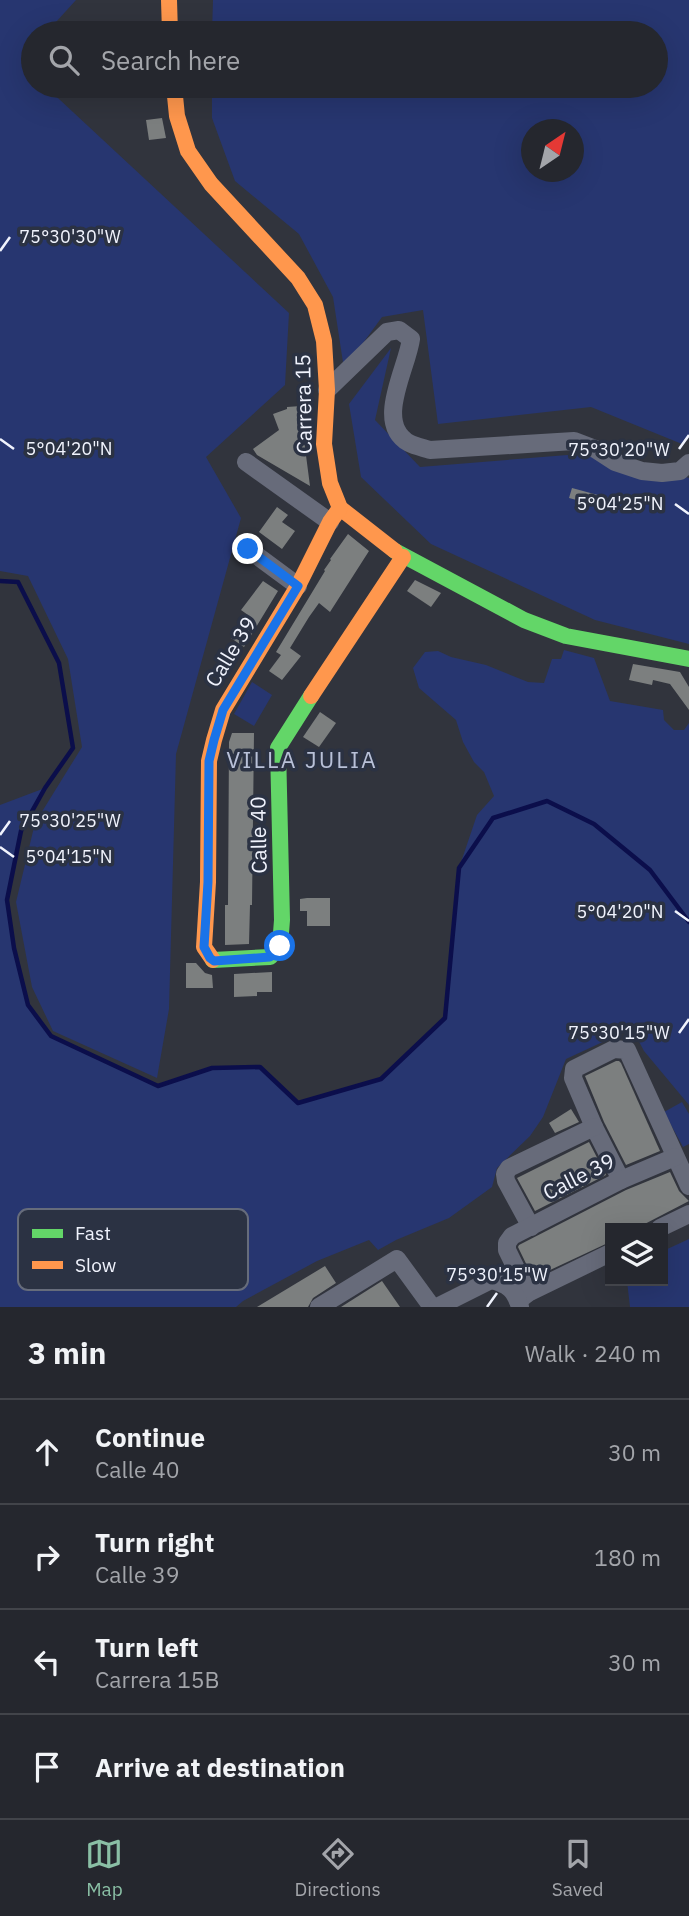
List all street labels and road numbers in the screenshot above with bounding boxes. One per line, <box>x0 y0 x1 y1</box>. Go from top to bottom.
street label: Carrera 15 <box>288 354 318 454</box>
street label: Calle 39 <box>198 611 262 692</box>
street label: Calle 40 <box>243 796 273 874</box>
street label: Calle 39 <box>538 1146 619 1206</box>

